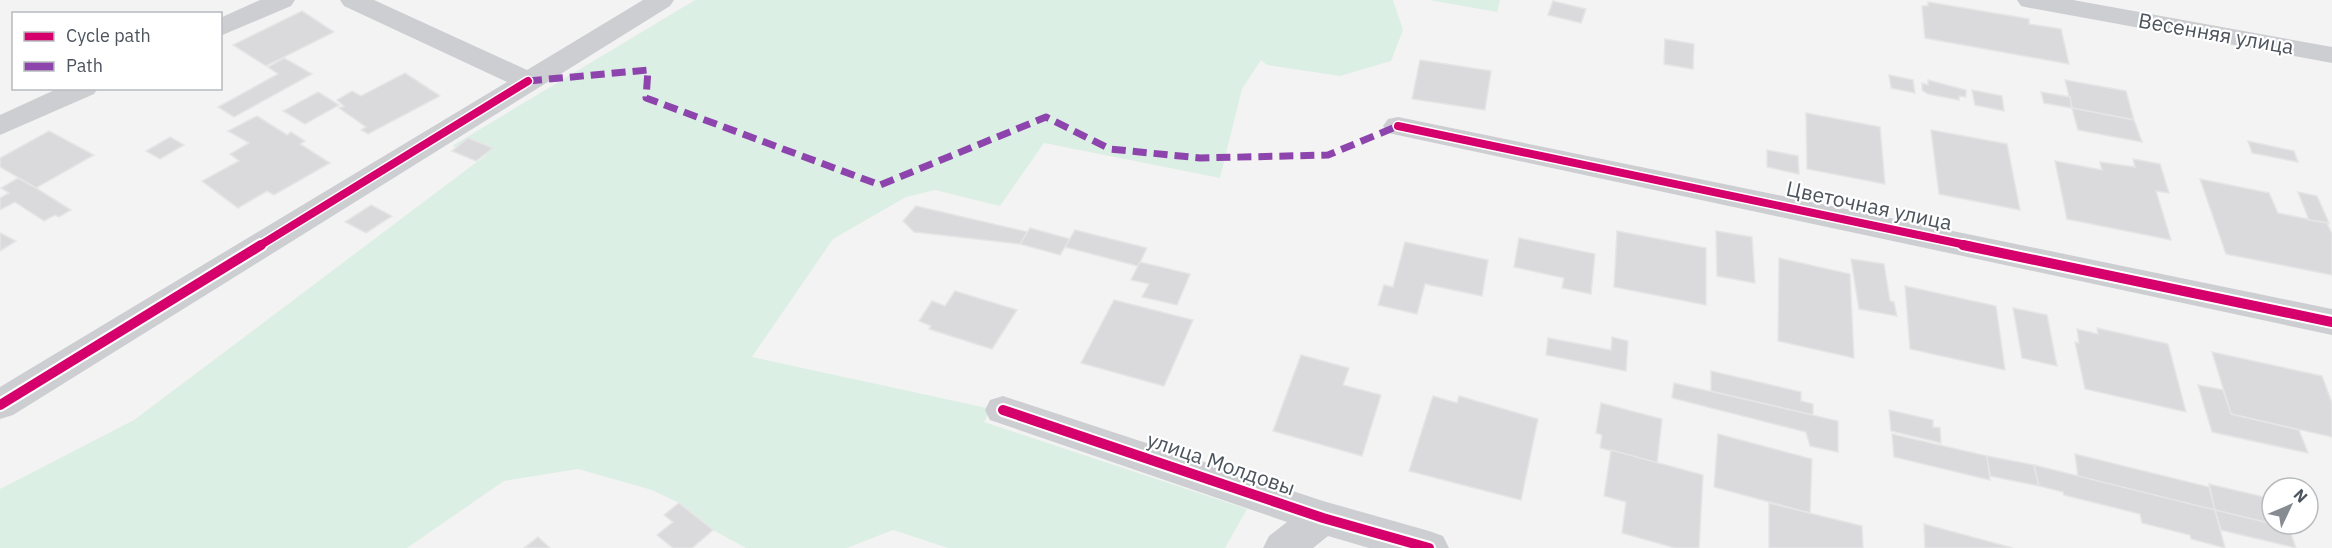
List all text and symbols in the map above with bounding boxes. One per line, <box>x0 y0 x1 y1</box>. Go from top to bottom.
street label: Весенняя улица <box>2136 6 2296 60</box>
legend <box>12 12 222 90</box>
text: Cycle path <box>66 24 151 47</box>
text: Path <box>66 54 103 77</box>
street label: Цветочная улица <box>1784 174 1955 236</box>
street label: улица Молдовы <box>1144 425 1299 502</box>
north arrow <box>2260 476 2320 536</box>
text: N <box>2290 484 2312 507</box>

